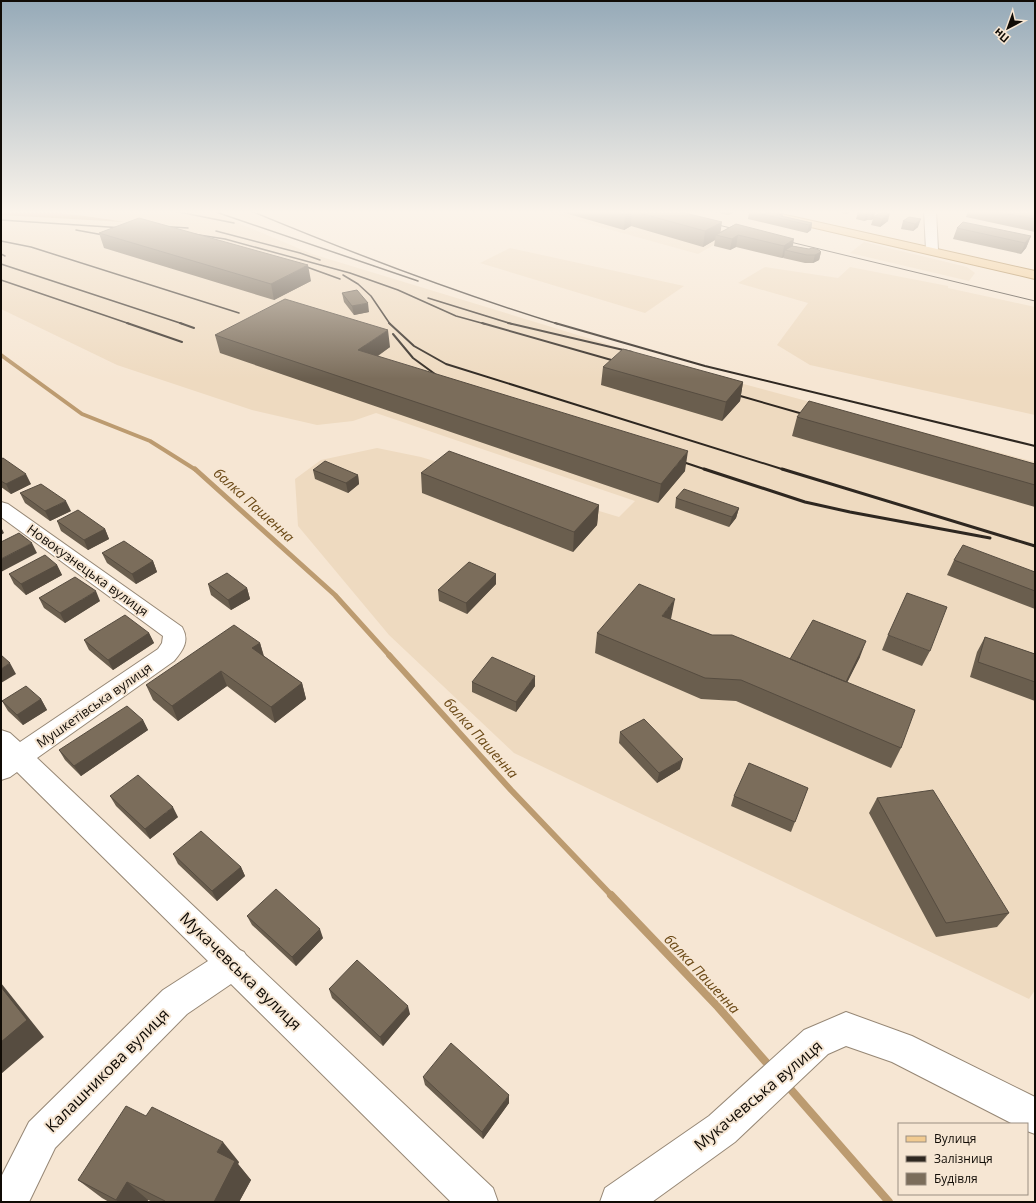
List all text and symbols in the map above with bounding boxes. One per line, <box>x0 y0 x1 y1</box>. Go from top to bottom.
north arrow <box>988 8 1028 48</box>
text: Пн <box>990 25 1012 47</box>
water label: балка Пашенна <box>210 463 299 546</box>
street label: Новокузнецька вулиця <box>24 520 152 620</box>
street label: Мушкетівська вулиця <box>33 658 155 752</box>
water label: балка Пашенна <box>440 693 523 782</box>
street label: Мукачевська вулиця <box>175 907 307 1035</box>
water label: балка Пашенна <box>660 930 744 1018</box>
street label: Калашникова вулиця <box>40 1003 174 1137</box>
street label: Мукачевська вулиця <box>689 1035 827 1155</box>
legend <box>898 1123 1028 1195</box>
text: Вулиця <box>934 1130 976 1147</box>
text: Залізниця <box>934 1150 993 1167</box>
text: Будівля <box>934 1170 978 1187</box>

